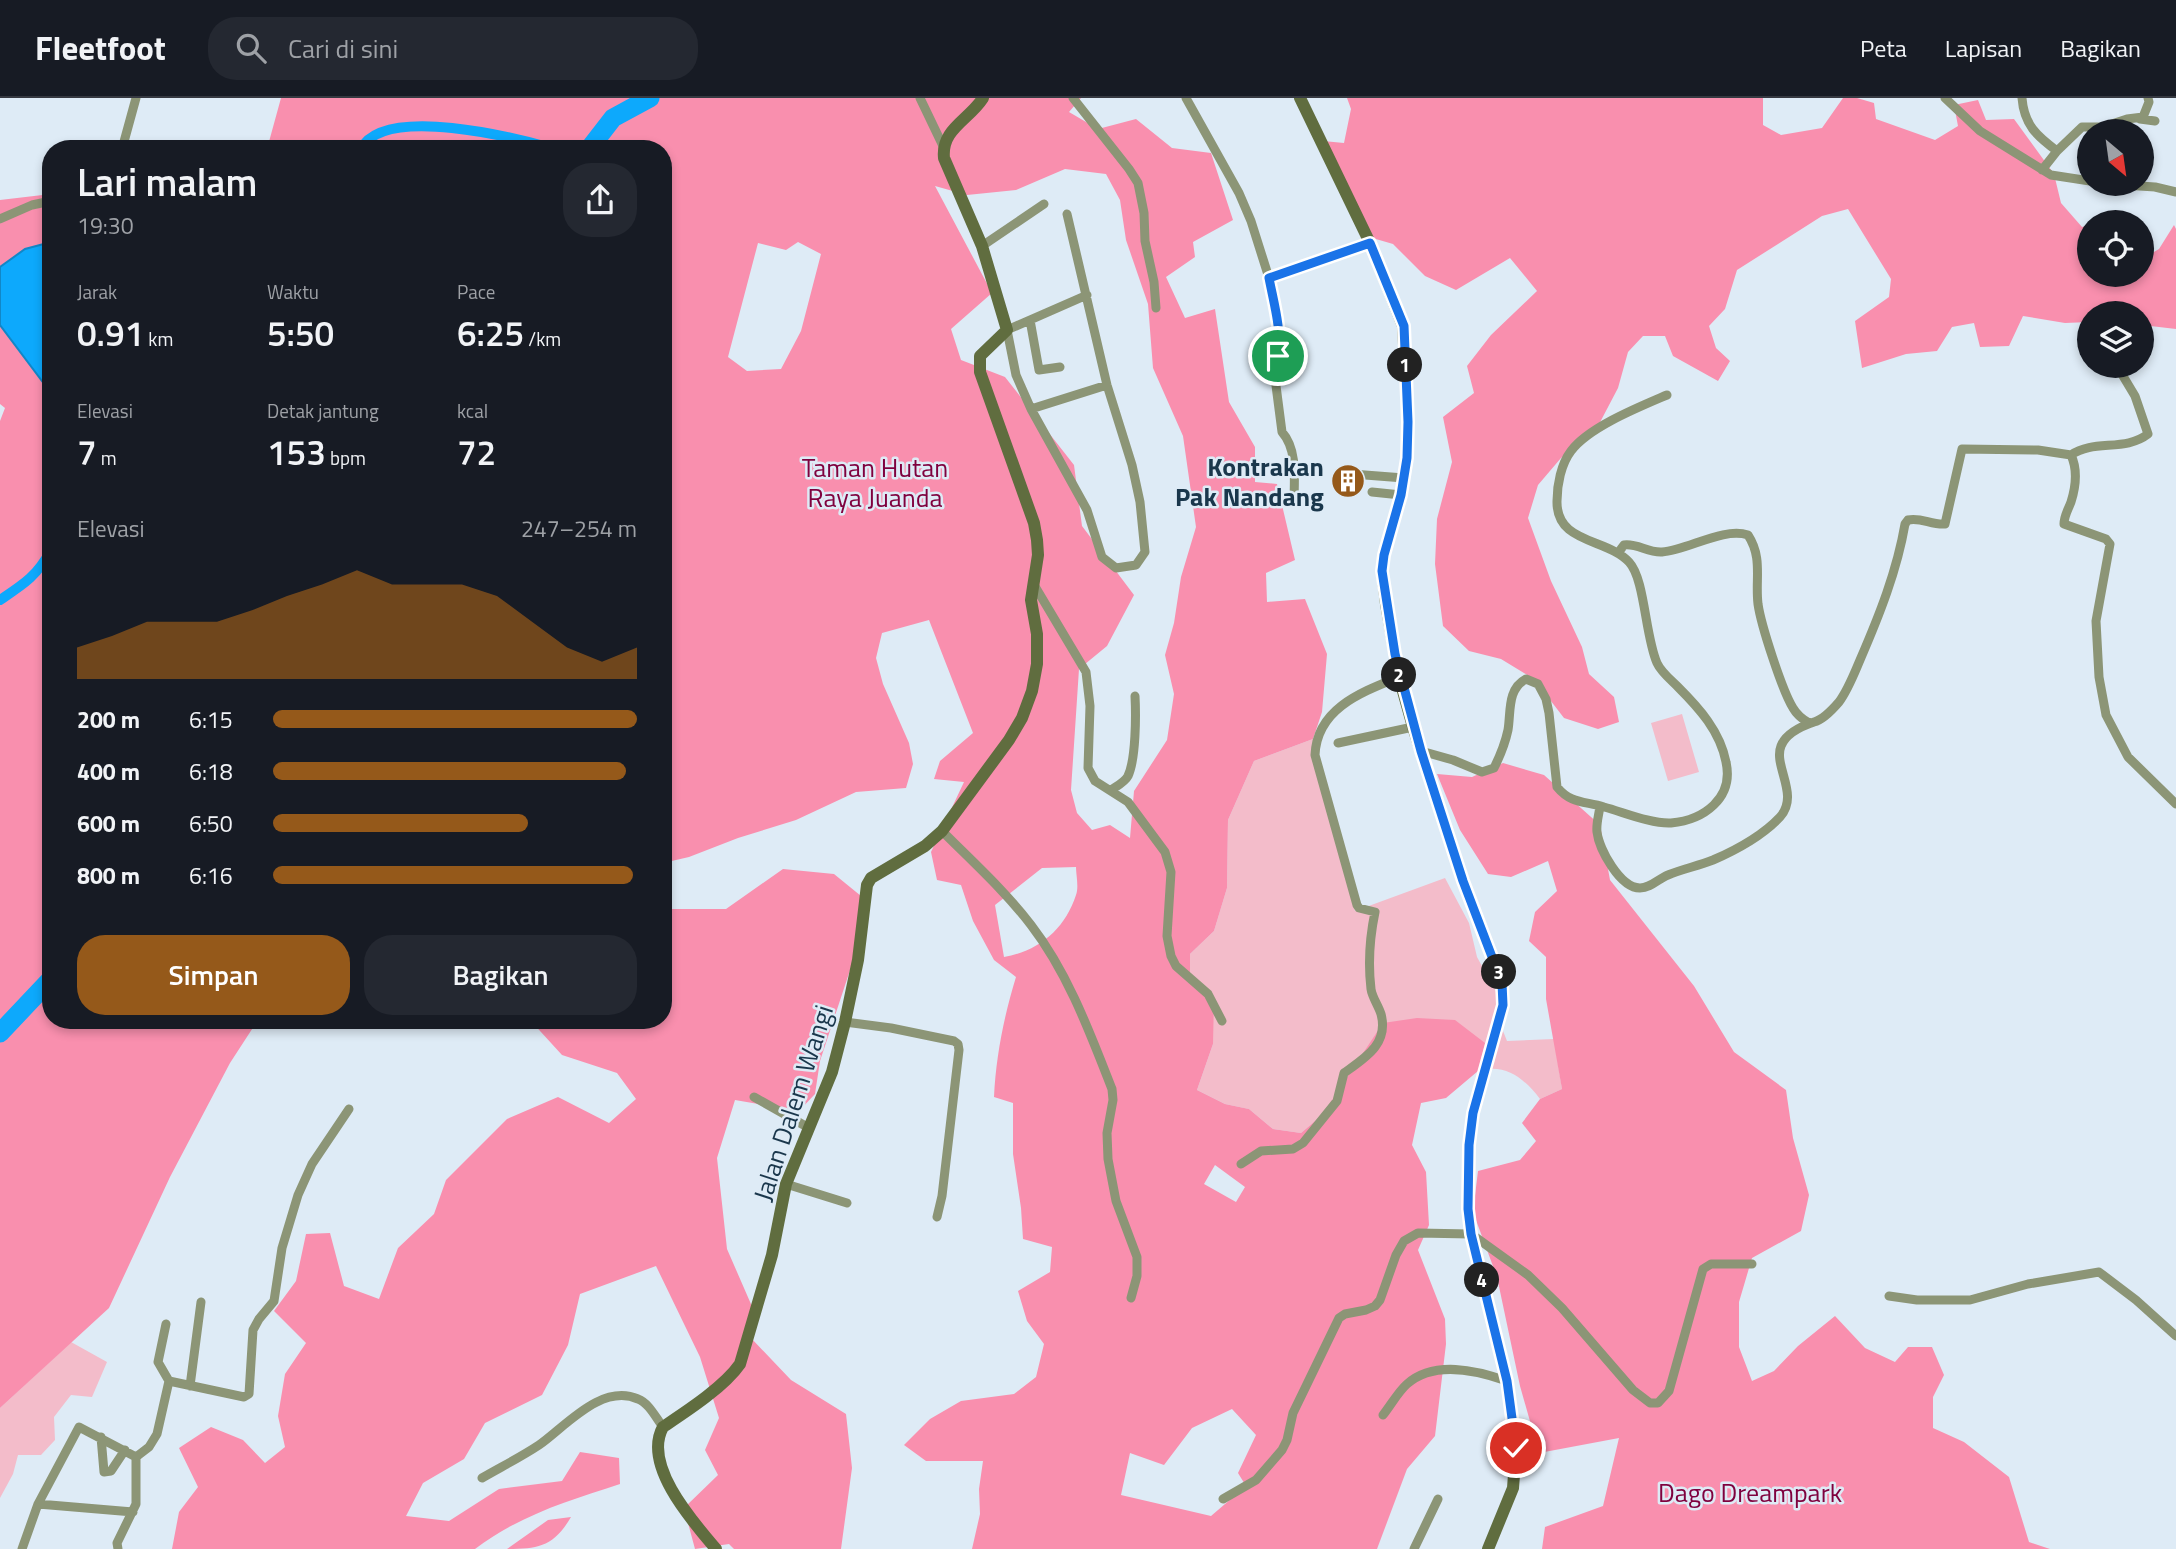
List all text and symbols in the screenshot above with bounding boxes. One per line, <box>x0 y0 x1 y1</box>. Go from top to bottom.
search box <box>208 17 698 80</box>
text: Fleetfoot <box>35 23 166 73</box>
icon: search <box>232 29 270 67</box>
text: Cari di sini <box>288 29 398 68</box>
text: Peta <box>1860 30 1907 66</box>
text: Lapisan <box>1945 30 2022 66</box>
text: Bagikan <box>2060 30 2141 66</box>
north arrow <box>2077 119 2154 196</box>
map controls <box>2077 119 2154 378</box>
text: Lari malam <box>77 153 257 211</box>
button: share <box>563 163 637 237</box>
text: 19:30 <box>77 208 134 243</box>
button: locate <box>2077 210 2154 287</box>
text: Jarak <box>77 277 117 306</box>
text: Waktu <box>267 277 319 306</box>
text: Pace <box>457 277 495 306</box>
button: layers <box>2077 301 2154 378</box>
text: 0.91 <box>77 306 144 360</box>
text: 5:50 <box>267 306 334 360</box>
text: 6:25 <box>457 306 524 360</box>
text: km <box>144 324 173 353</box>
text: /km <box>524 324 561 353</box>
pin <box>1248 326 1308 386</box>
icon: arrive <box>1259 337 1297 375</box>
pin: 1 <box>1388 348 1422 382</box>
text: 1 <box>1399 350 1410 379</box>
text: Elevasi <box>77 396 133 425</box>
text: Detak jantung <box>267 396 379 425</box>
text: kcal <box>457 396 488 425</box>
text: 7 <box>77 425 97 479</box>
text: 153 <box>267 425 326 479</box>
text: 72 <box>457 425 496 479</box>
text: m <box>97 443 117 472</box>
text: bpm <box>326 443 366 472</box>
place label: Kontrakan Pak Nandang <box>1175 447 1324 516</box>
park label: Taman Hutan Raya Juanda <box>802 448 948 517</box>
building icon: Kontrakan Pak Nandang <box>1329 462 1367 500</box>
text: Elevasi <box>77 511 145 546</box>
text: 247–254 m <box>521 511 637 546</box>
pin: 2 <box>1382 658 1416 692</box>
text: 2 <box>1393 660 1404 689</box>
text: 200 m <box>77 702 140 737</box>
text: 6:15 <box>189 702 233 737</box>
text: 400 m <box>77 754 140 789</box>
text: 6:18 <box>189 754 233 789</box>
text: 600 m <box>77 806 140 841</box>
text: 6:50 <box>189 806 233 841</box>
text: 800 m <box>77 858 140 893</box>
text: 6:16 <box>189 858 233 893</box>
button: Simpan <box>77 935 350 1015</box>
button: Bagikan <box>364 935 637 1015</box>
pin: 3 <box>1482 954 1516 990</box>
text: 3 <box>1493 957 1504 986</box>
street label: Jalan Dalem Wangi <box>743 1000 843 1206</box>
pin: 4 <box>1464 1262 1500 1298</box>
text: 4 <box>1476 1265 1487 1294</box>
pin <box>1486 1418 1546 1478</box>
icon: check <box>1497 1429 1535 1467</box>
park label: Dago Dreampark <box>1658 1473 1842 1512</box>

